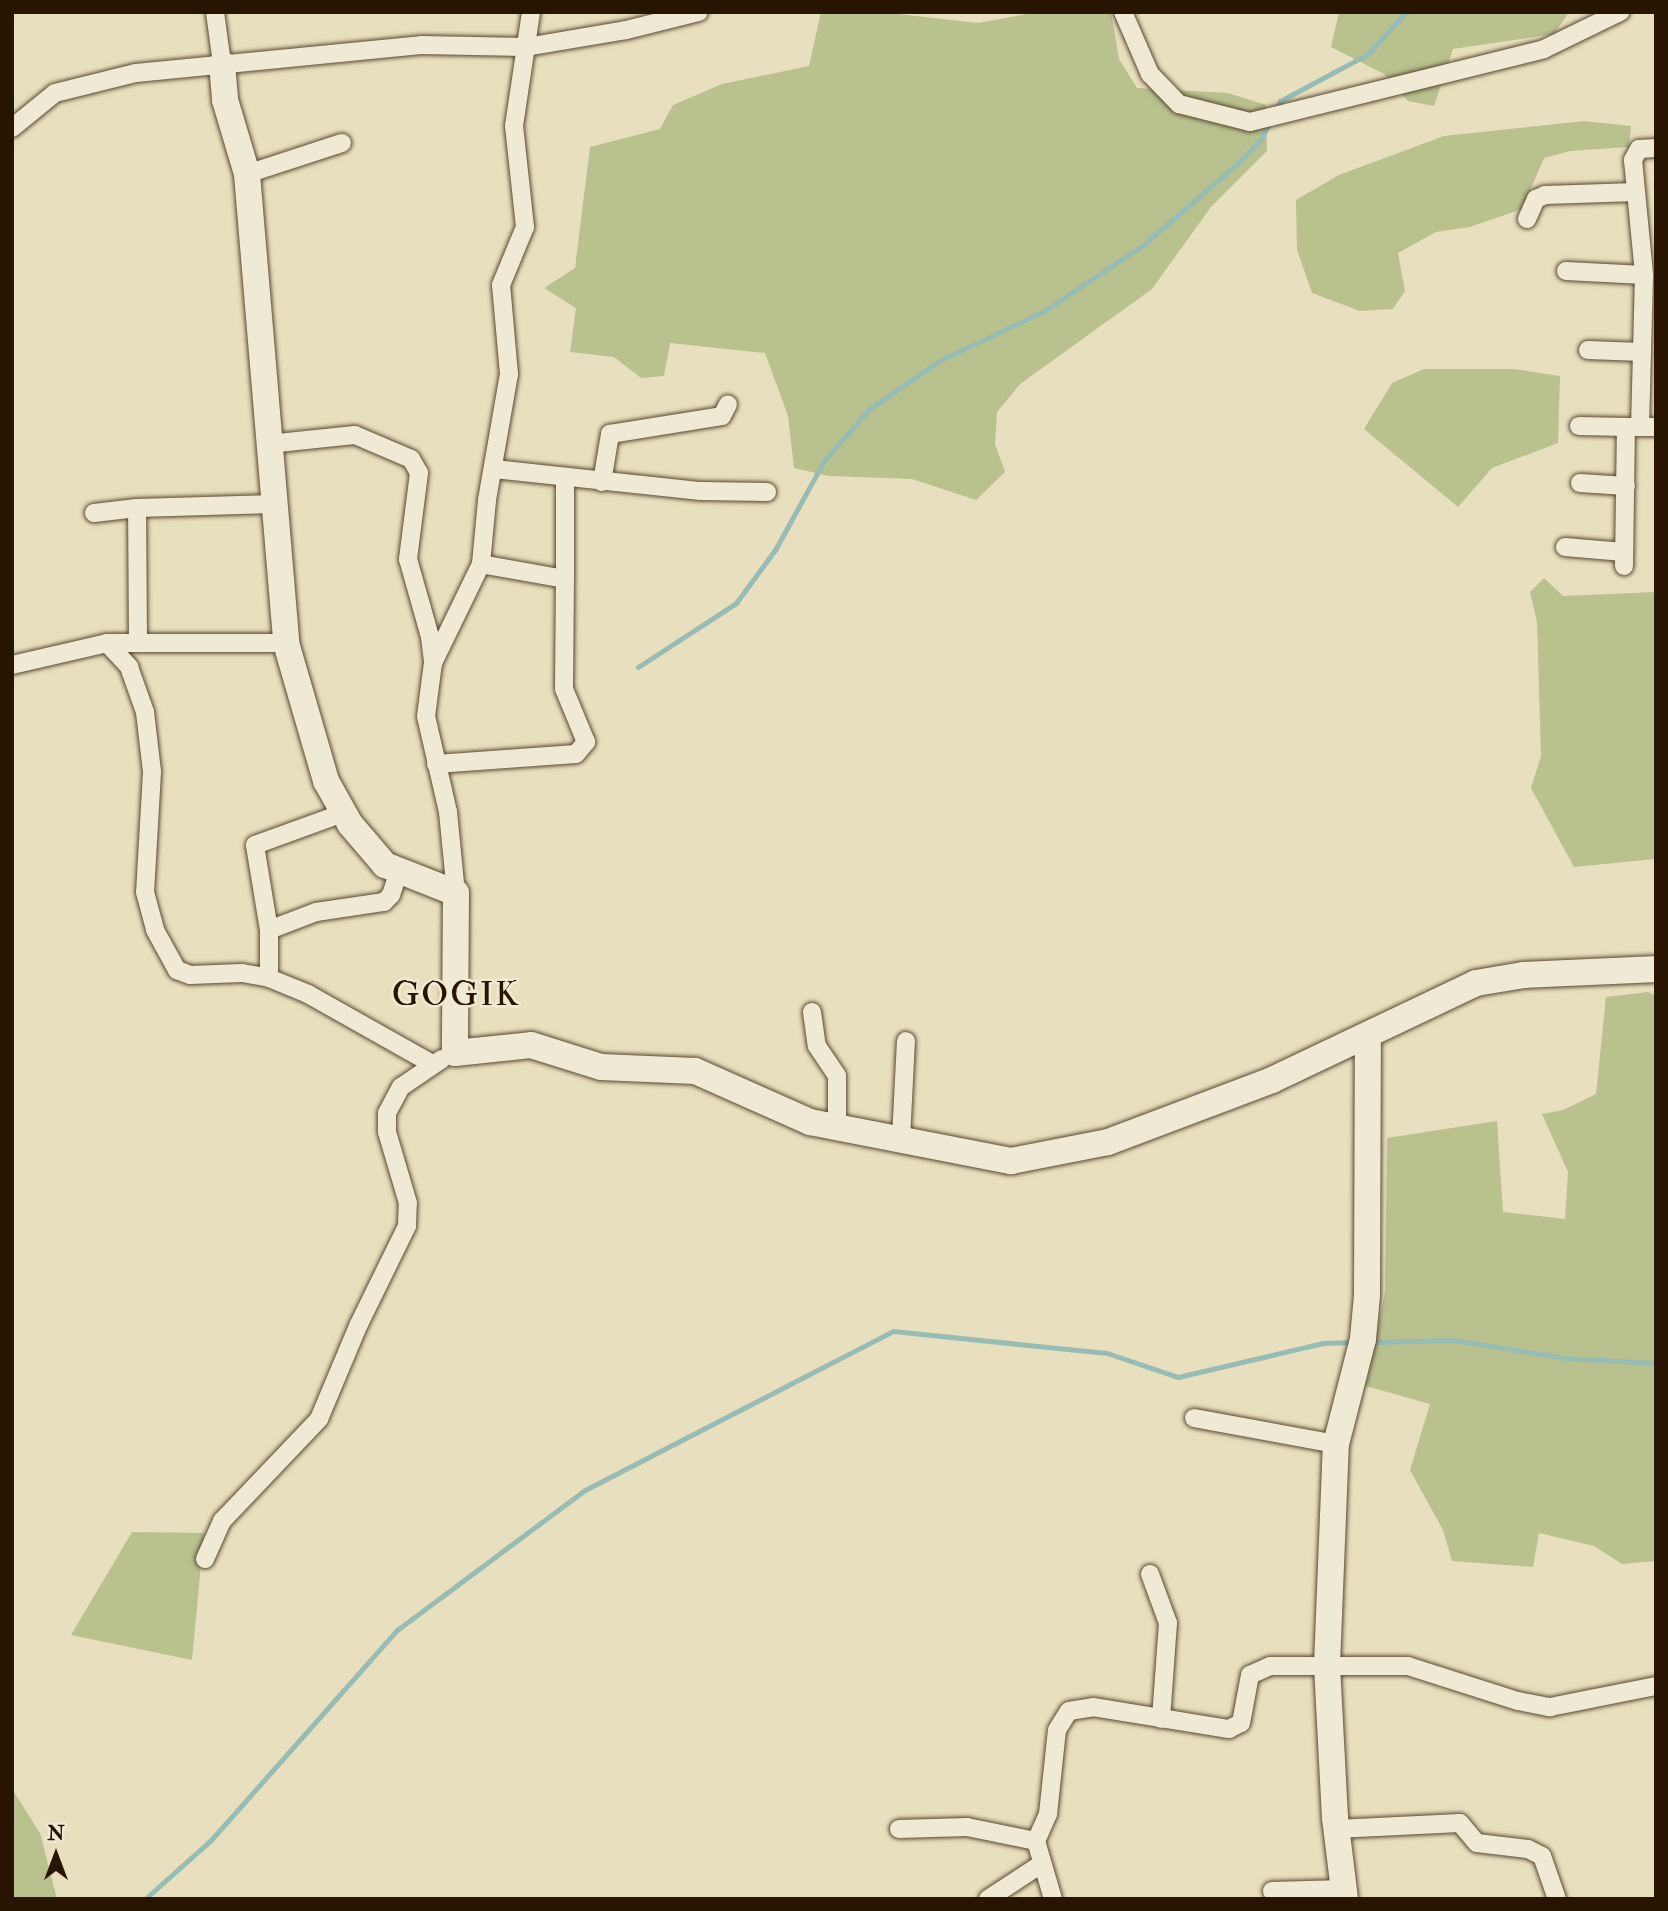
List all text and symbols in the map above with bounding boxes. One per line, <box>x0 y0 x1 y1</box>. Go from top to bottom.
district label: GOGIK <box>392 975 520 1015</box>
north arrow <box>21 1820 91 1890</box>
text: N <box>47 1822 65 1846</box>

